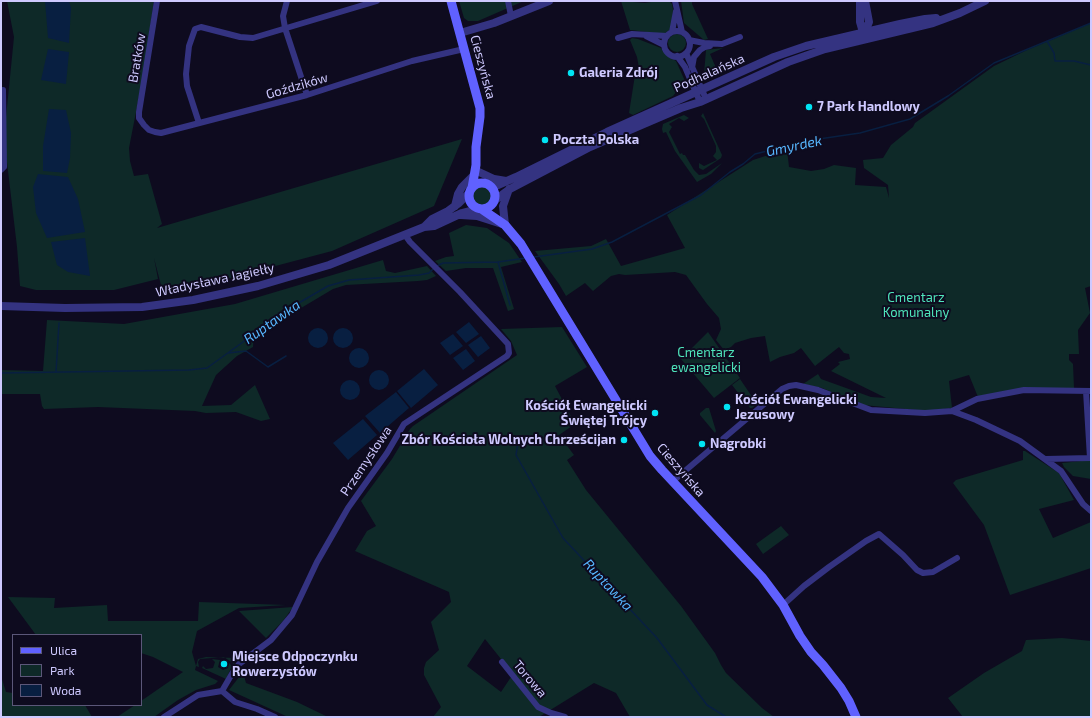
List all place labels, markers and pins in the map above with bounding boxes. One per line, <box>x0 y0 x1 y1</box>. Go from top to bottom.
place label: Galeria Zdrój <box>579 65 658 81</box>
marker: Galeria Zdrój <box>566 68 576 78</box>
place label: 7 Park Handlowy <box>817 99 920 115</box>
marker: 7 Park Handlowy <box>804 102 814 112</box>
place label: Poczta Polska <box>553 132 639 148</box>
marker: Poczta Polska <box>540 135 550 145</box>
place label: Kościół Ewangelicki Jezusowy <box>735 392 857 423</box>
place label: Kościół Ewangelicki Świętej Trójcy <box>525 398 647 429</box>
marker: Kościół Ewangelicki Jezusowy <box>722 402 732 412</box>
marker: Kościół Ewangelicki Świętej Trójcy <box>650 408 660 418</box>
place label: Zbór Kościoła Wolnych Chrześcijan <box>402 432 616 448</box>
marker: Zbór Kościoła Wolnych Chrześcijan <box>619 435 629 445</box>
place label: Nagrobki <box>710 436 766 452</box>
marker: Nagrobki <box>697 439 707 449</box>
place label: Miejsce Odpoczynku Rowerzystów <box>232 649 358 680</box>
marker: Miejsce Odpoczynku Rowerzystów <box>219 659 229 669</box>

